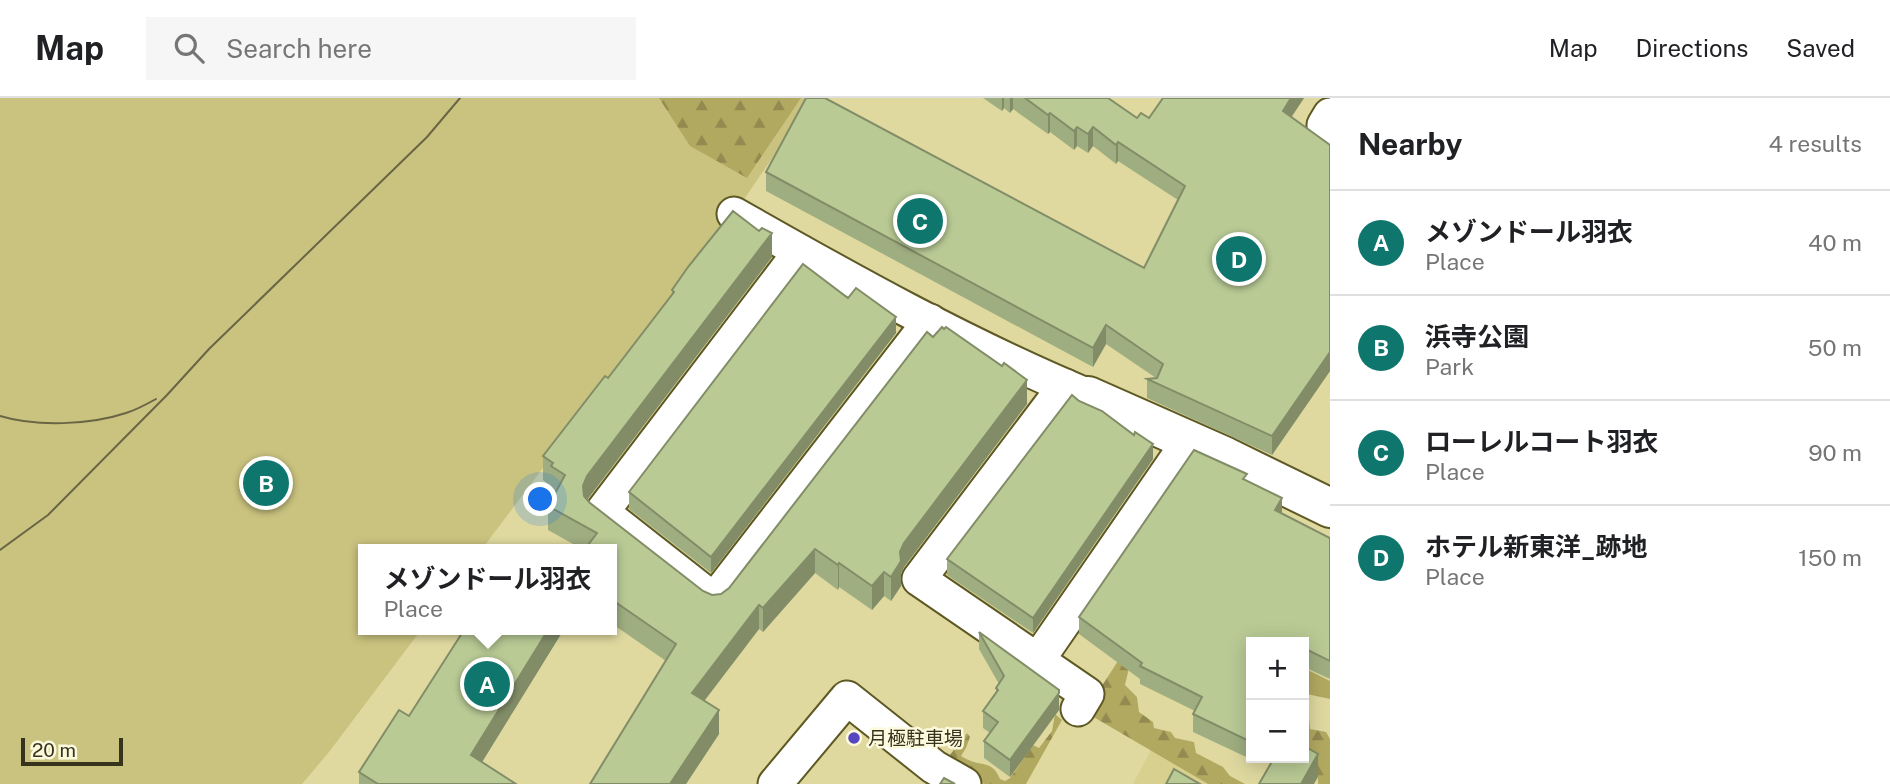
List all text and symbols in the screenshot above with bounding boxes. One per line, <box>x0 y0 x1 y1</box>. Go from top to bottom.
search box <box>146 17 636 80</box>
text: Map <box>35 29 104 67</box>
icon: search <box>170 29 208 67</box>
text: Search here <box>226 33 372 64</box>
text: Map <box>1549 34 1598 62</box>
text: Directions <box>1636 34 1748 62</box>
text: Saved <box>1786 34 1855 62</box>
text: Nearby <box>1358 126 1462 162</box>
text: 4 results <box>1768 130 1862 157</box>
pin: C <box>897 195 943 247</box>
text: メゾンドール羽衣 <box>1425 216 1633 247</box>
text: A <box>1373 229 1389 256</box>
text: 40 m <box>1808 229 1862 256</box>
pin: D <box>1216 233 1262 285</box>
text: Place <box>1425 248 1485 275</box>
text: 浜寺公園 <box>1425 321 1529 352</box>
text: B <box>1373 334 1389 361</box>
text: 50 m <box>1808 334 1862 361</box>
text: Park <box>1425 353 1474 380</box>
text: ローレルコート羽衣 <box>1425 426 1658 457</box>
text: C <box>1373 439 1389 466</box>
text: 90 m <box>1808 439 1862 466</box>
pin: B <box>243 457 289 509</box>
text: Place <box>1425 458 1485 485</box>
your location <box>523 482 557 516</box>
text: ホテル新東洋_跡地 <box>1425 531 1647 562</box>
popup <box>358 544 617 635</box>
text: D <box>1373 544 1389 571</box>
text: 150 m <box>1798 544 1862 571</box>
text: メゾンドール羽衣 <box>383 563 592 594</box>
text: Place <box>1425 563 1485 590</box>
text: Place <box>383 595 443 622</box>
map controls <box>1246 637 1309 763</box>
button: + <box>1246 637 1309 700</box>
pin: A <box>464 658 510 710</box>
button: − <box>1246 700 1309 763</box>
place label: 月極駐車場 <box>868 727 963 749</box>
marker: 月極駐車場 <box>846 730 862 746</box>
scale bar <box>21 735 122 767</box>
text: 20 m <box>32 739 76 761</box>

